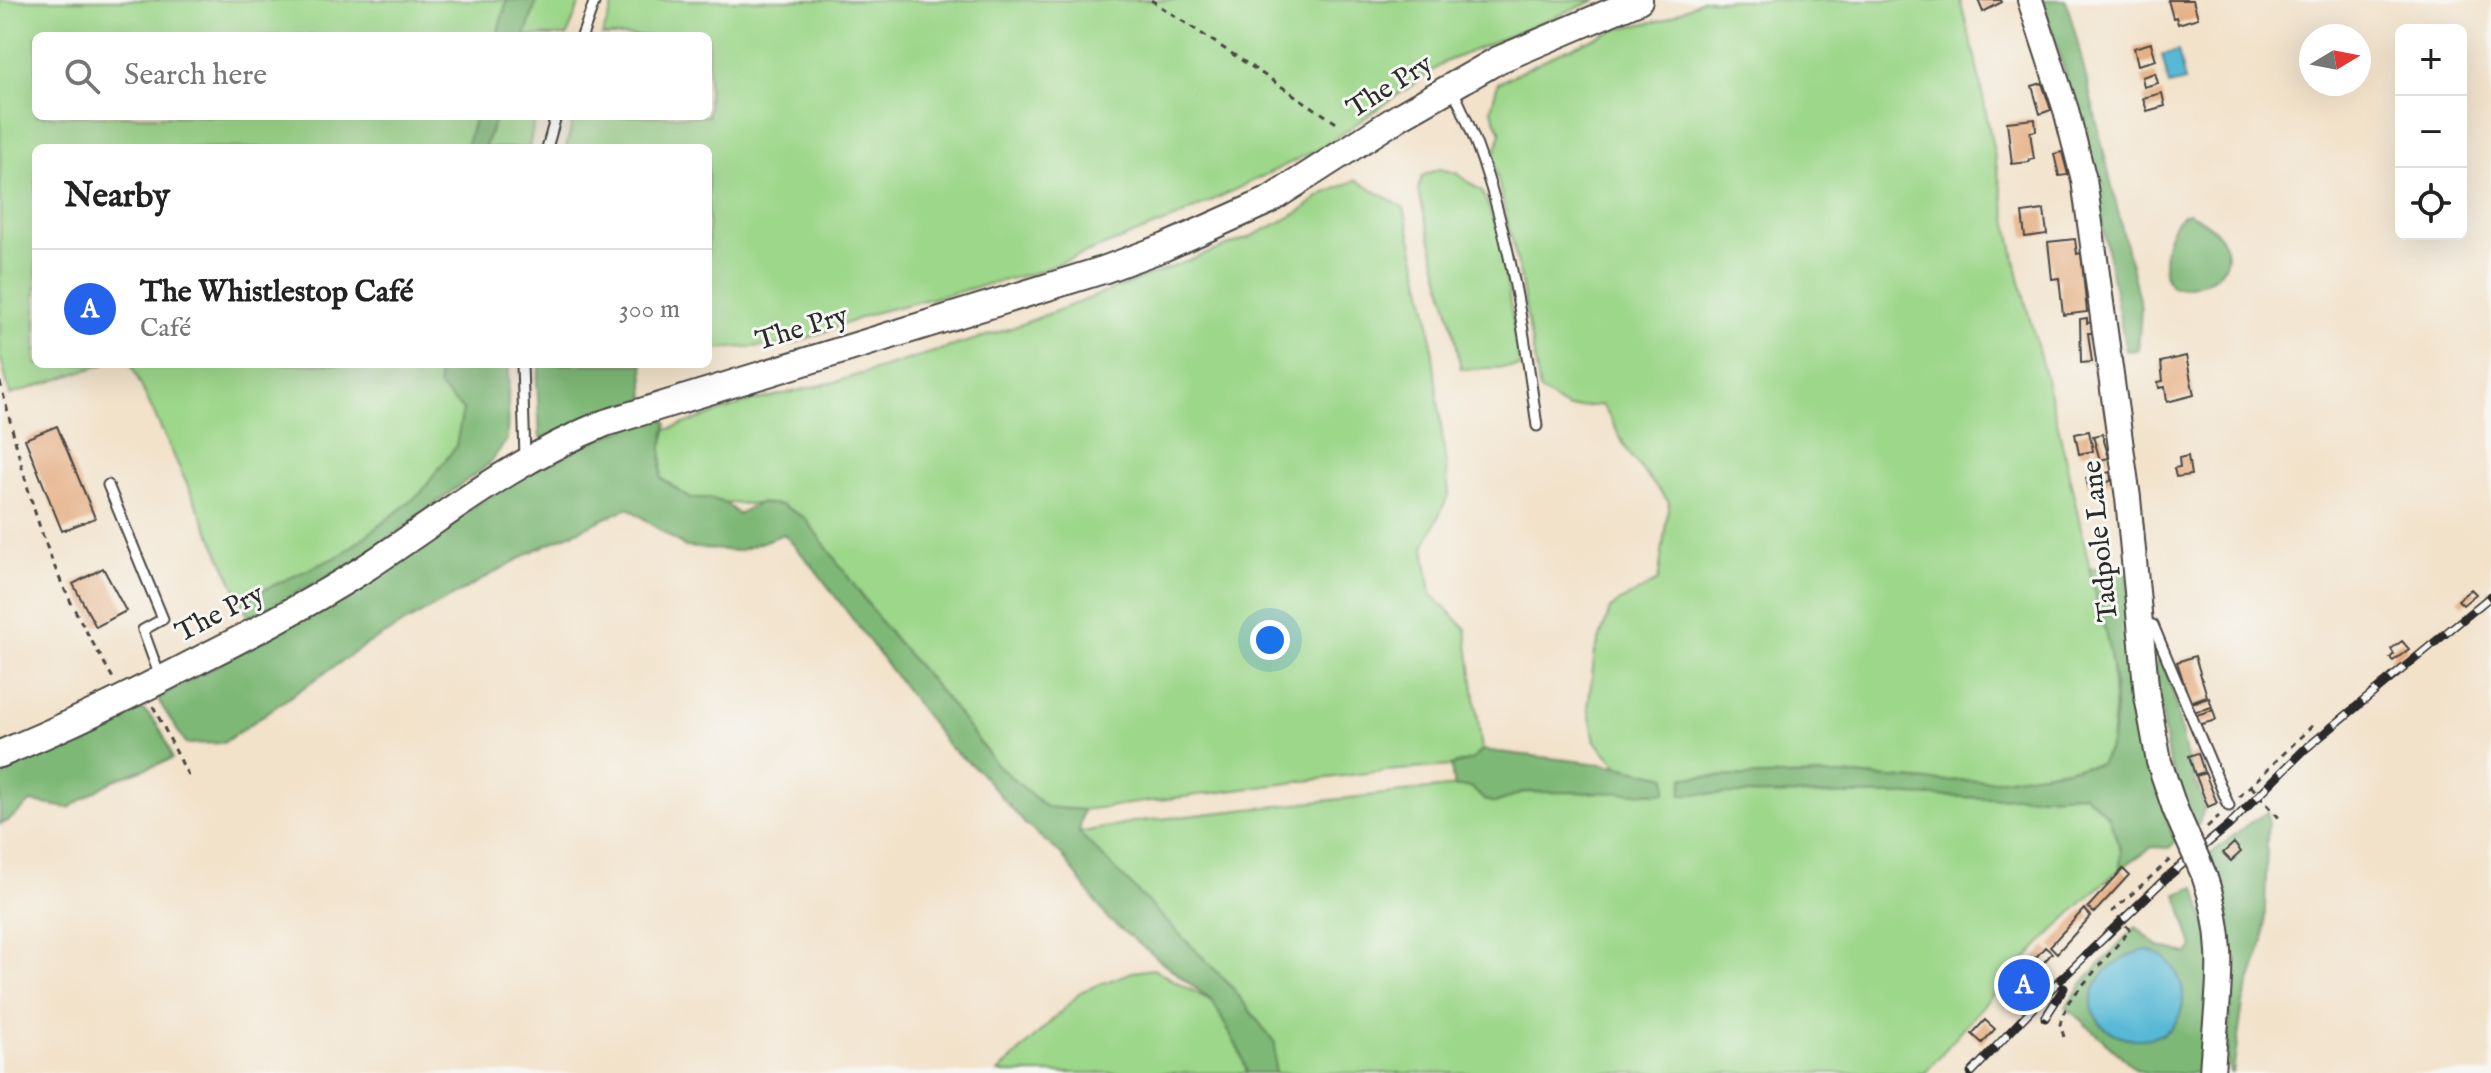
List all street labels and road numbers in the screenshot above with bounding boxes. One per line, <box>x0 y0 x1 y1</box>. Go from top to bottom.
street label: The Pry <box>1341 47 1440 127</box>
street label: The Pry <box>752 298 853 360</box>
street label: Tadpole Lane <box>2075 459 2127 623</box>
street label: The Pry <box>170 577 270 651</box>

